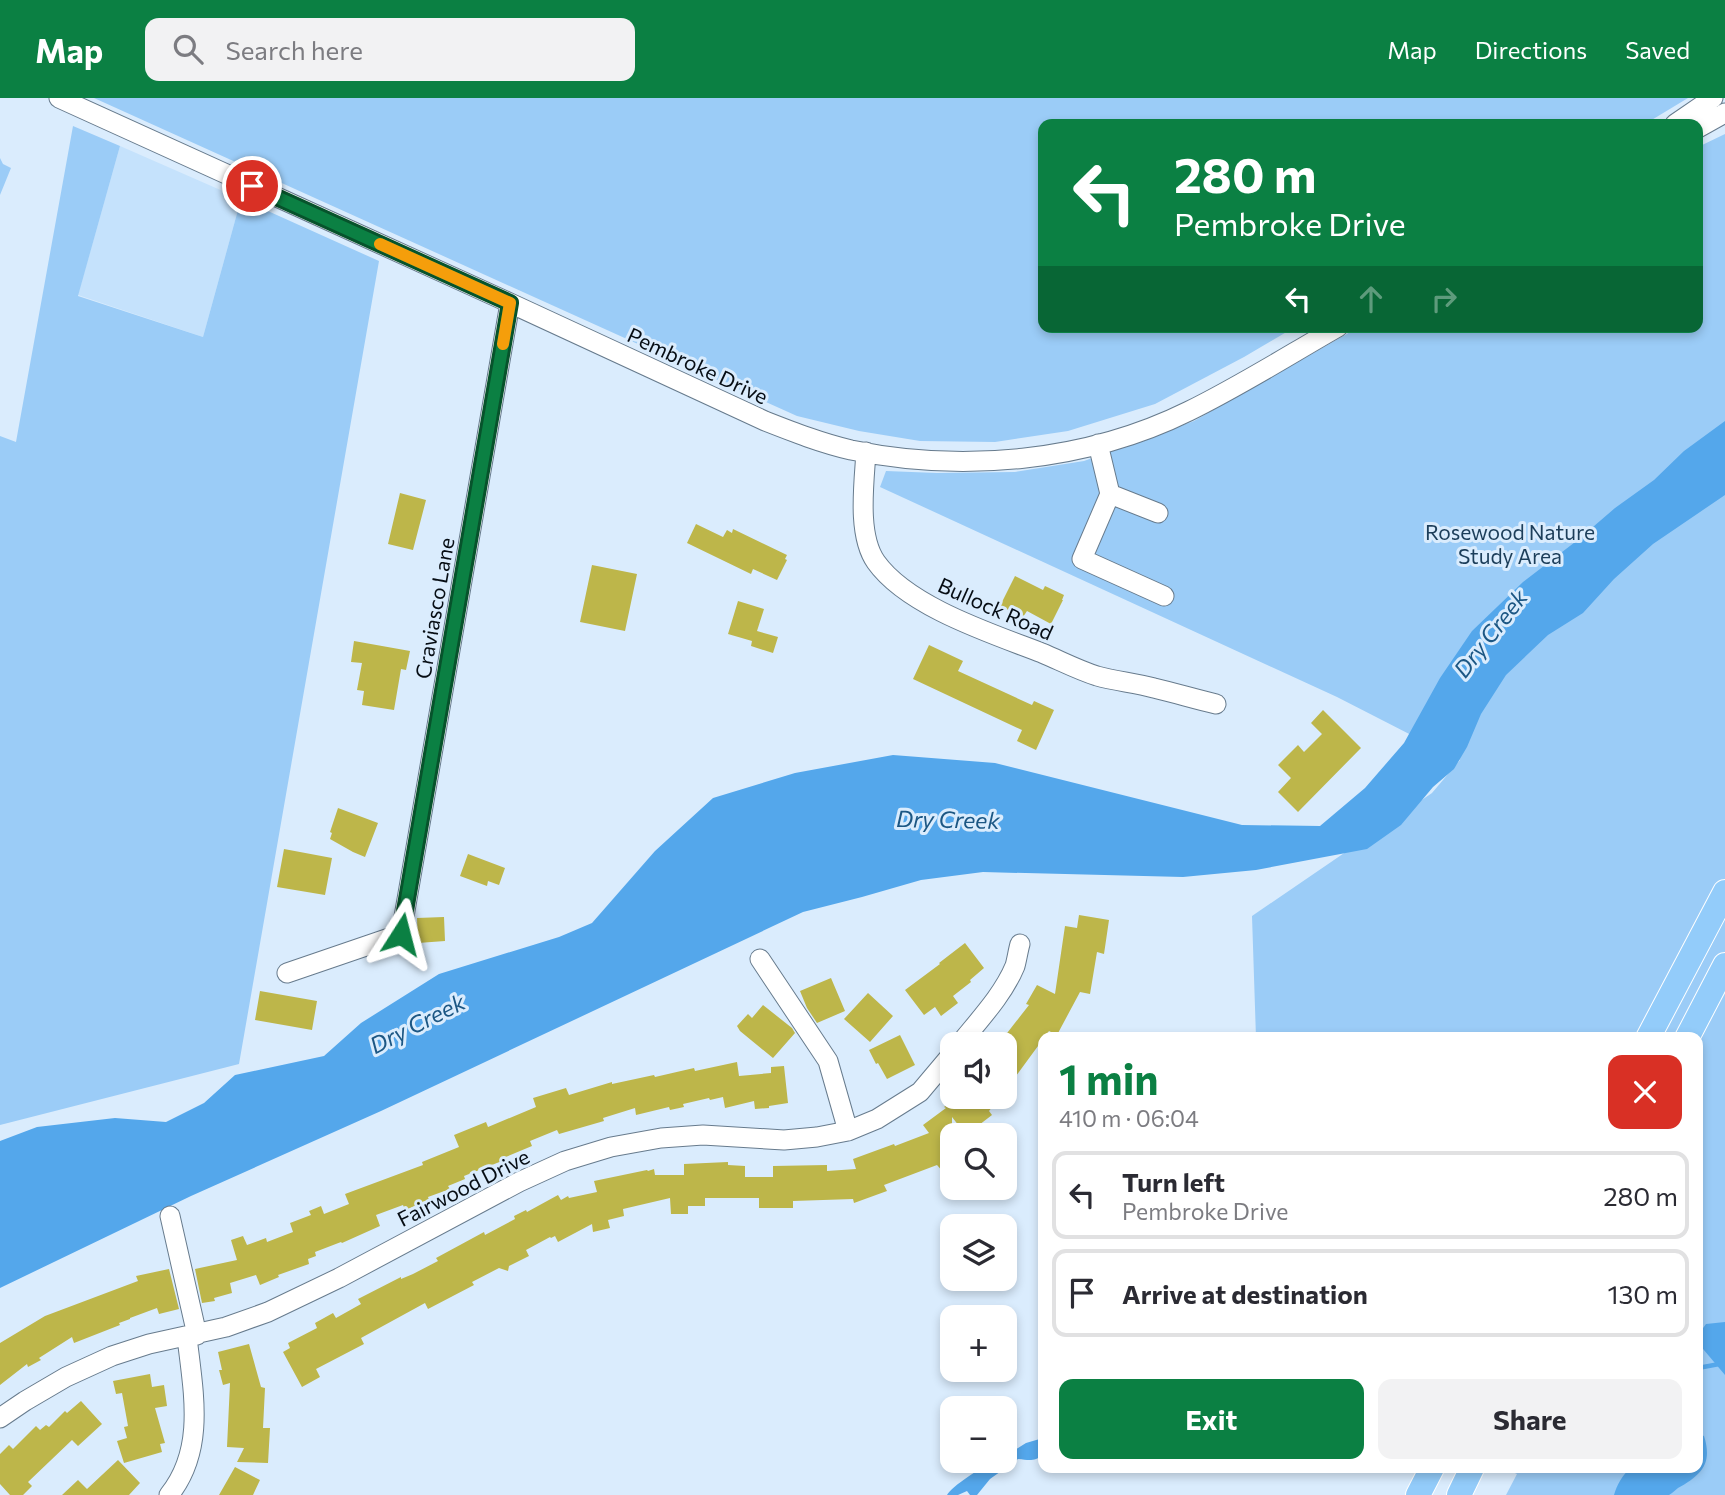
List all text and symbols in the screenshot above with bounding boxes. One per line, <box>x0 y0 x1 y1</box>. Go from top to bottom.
search box <box>145 18 635 81</box>
text: Map <box>35 29 103 70</box>
icon: search <box>169 30 207 68</box>
text: Search here <box>225 34 363 65</box>
text: Map <box>1387 35 1437 64</box>
text: Directions <box>1475 35 1587 64</box>
text: Saved <box>1625 35 1690 64</box>
text: 280 m <box>1174 143 1317 203</box>
icon: left <box>1059 147 1150 238</box>
pin <box>222 156 282 216</box>
icon: arrive <box>233 167 271 205</box>
text: Pembroke Drive <box>1174 203 1406 243</box>
icon: left <box>1279 280 1317 318</box>
icon: ahead <box>1352 280 1390 318</box>
icon: right <box>1425 280 1463 318</box>
street label: Pembroke Drive <box>624 322 772 408</box>
park label: Rosewood Nature Study Area <box>1425 519 1595 568</box>
street label: Craviasco Lane <box>409 535 459 681</box>
street label: Bullock Road <box>935 571 1057 645</box>
water label: Dry Creek <box>1447 583 1533 682</box>
water label: Dry Creek <box>896 804 1001 834</box>
position arrow <box>364 897 438 971</box>
water label: Dry Creek <box>364 987 470 1059</box>
map controls <box>940 1032 1017 1473</box>
button: sound <box>940 1032 1017 1109</box>
text: 1 min <box>1059 1052 1159 1104</box>
button: close <box>1608 1055 1682 1129</box>
text: 410 m · 06:04 <box>1059 1104 1199 1132</box>
button: search <box>940 1123 1017 1200</box>
street label: Fairwood Drive <box>393 1143 533 1231</box>
text: Turn left <box>1122 1166 1225 1197</box>
icon: left <box>1063 1176 1101 1214</box>
text: 280 m <box>1603 1180 1678 1211</box>
text: Pembroke Drive <box>1122 1197 1288 1225</box>
button: layers <box>940 1214 1017 1291</box>
icon: arrive <box>1063 1274 1101 1312</box>
text: Arrive at destination <box>1122 1278 1368 1309</box>
text: 130 m <box>1607 1278 1678 1309</box>
button: + <box>940 1305 1017 1382</box>
button: Exit <box>1059 1379 1364 1459</box>
button: Share <box>1378 1379 1682 1459</box>
button: − <box>940 1396 1017 1473</box>

